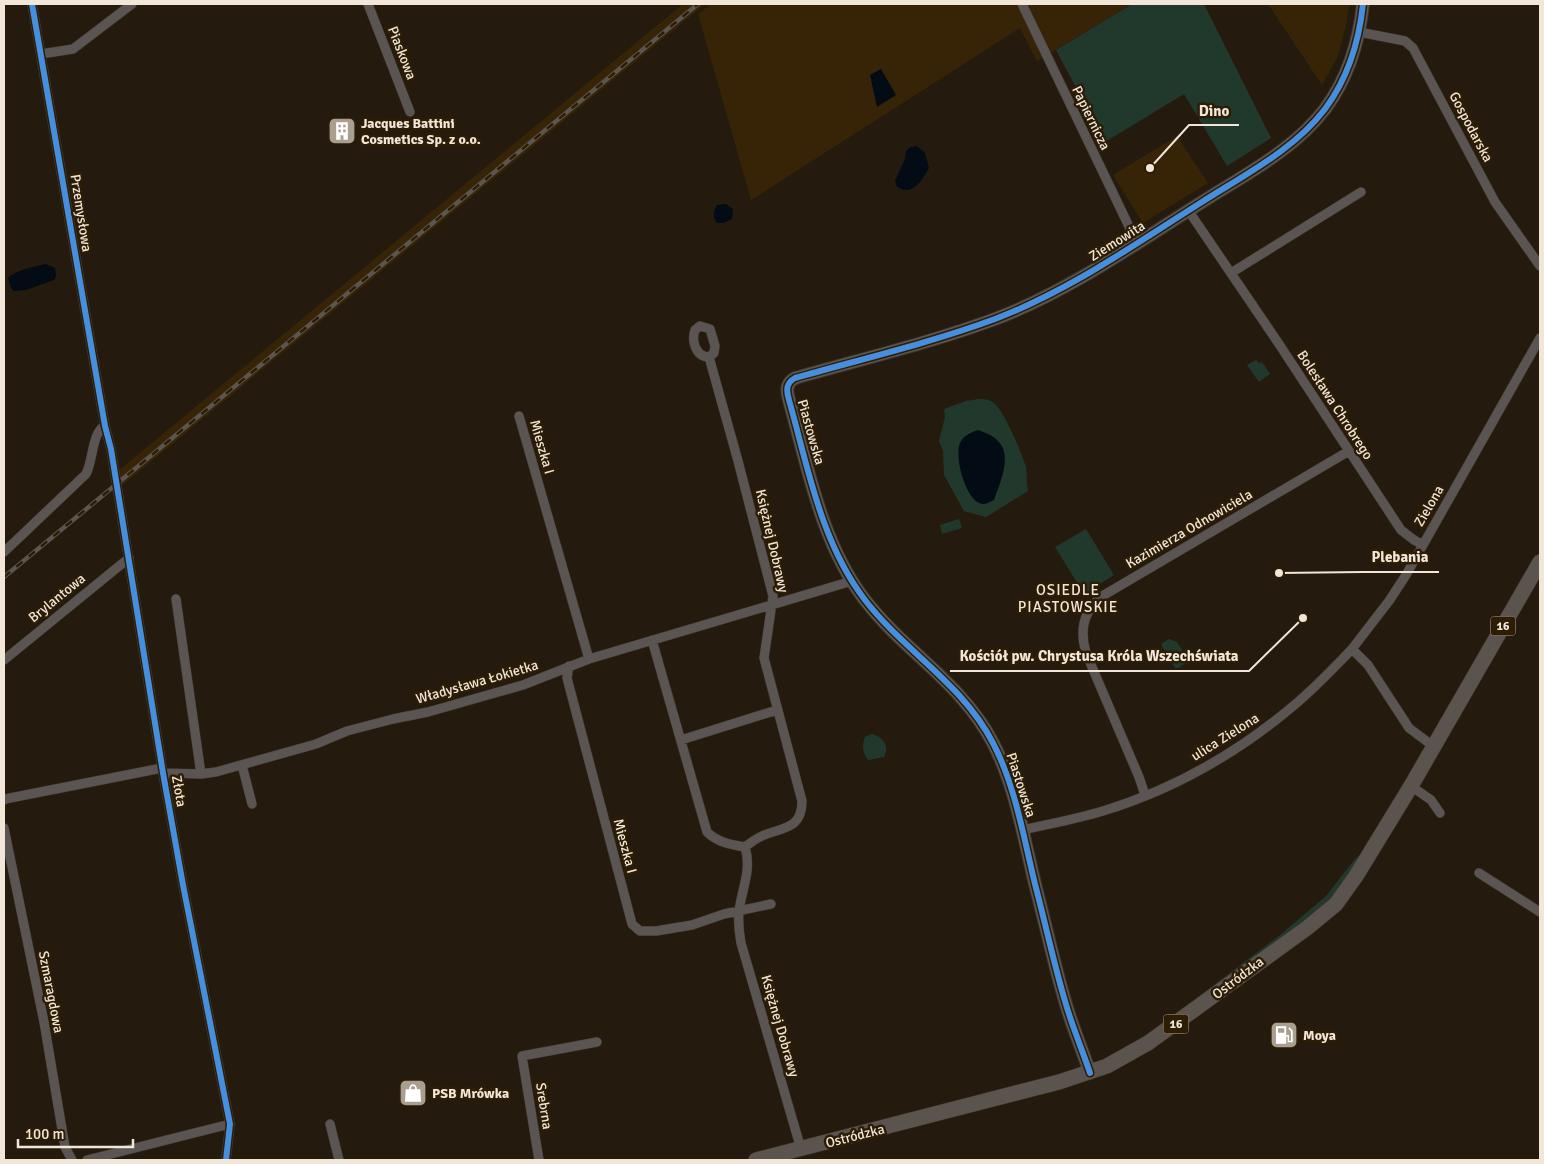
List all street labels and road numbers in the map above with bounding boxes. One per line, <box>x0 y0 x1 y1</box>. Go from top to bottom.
street label: Piaskowa <box>384 24 420 82</box>
street label: Papiernicza <box>1068 83 1114 153</box>
street label: Gospodarska <box>1445 89 1497 165</box>
street label: Przemysłowa <box>66 173 96 253</box>
street label: Ziemowita <box>1086 217 1148 265</box>
street label: Bolesława Chrobrego <box>1293 347 1377 463</box>
street label: Piastowska <box>794 397 828 467</box>
street label: Mieszka I <box>526 418 558 476</box>
street label: Zielona <box>1410 482 1448 530</box>
street label: Kazimierza Odnowiciela <box>1123 486 1255 572</box>
street label: Księżnej Dobrawy <box>752 488 792 595</box>
street label: Brylantowa <box>25 570 89 626</box>
road number: 16 <box>1490 616 1516 636</box>
street label: Władysława Łokietka <box>414 656 540 708</box>
street label: ulica Zielona <box>1188 709 1262 765</box>
street label: Piastowska <box>1003 750 1039 820</box>
street label: Złota <box>168 774 190 808</box>
street label: Mieszka I <box>610 817 640 875</box>
street label: Szmaragdowa <box>35 949 67 1035</box>
street label: Ostródzka <box>1209 953 1267 1003</box>
street label: Księżnej Dobrawy <box>757 973 803 1080</box>
road number: 16 <box>1164 1014 1188 1034</box>
street label: Srebrna <box>532 1081 556 1131</box>
street label: Ostródzka <box>824 1120 886 1152</box>

